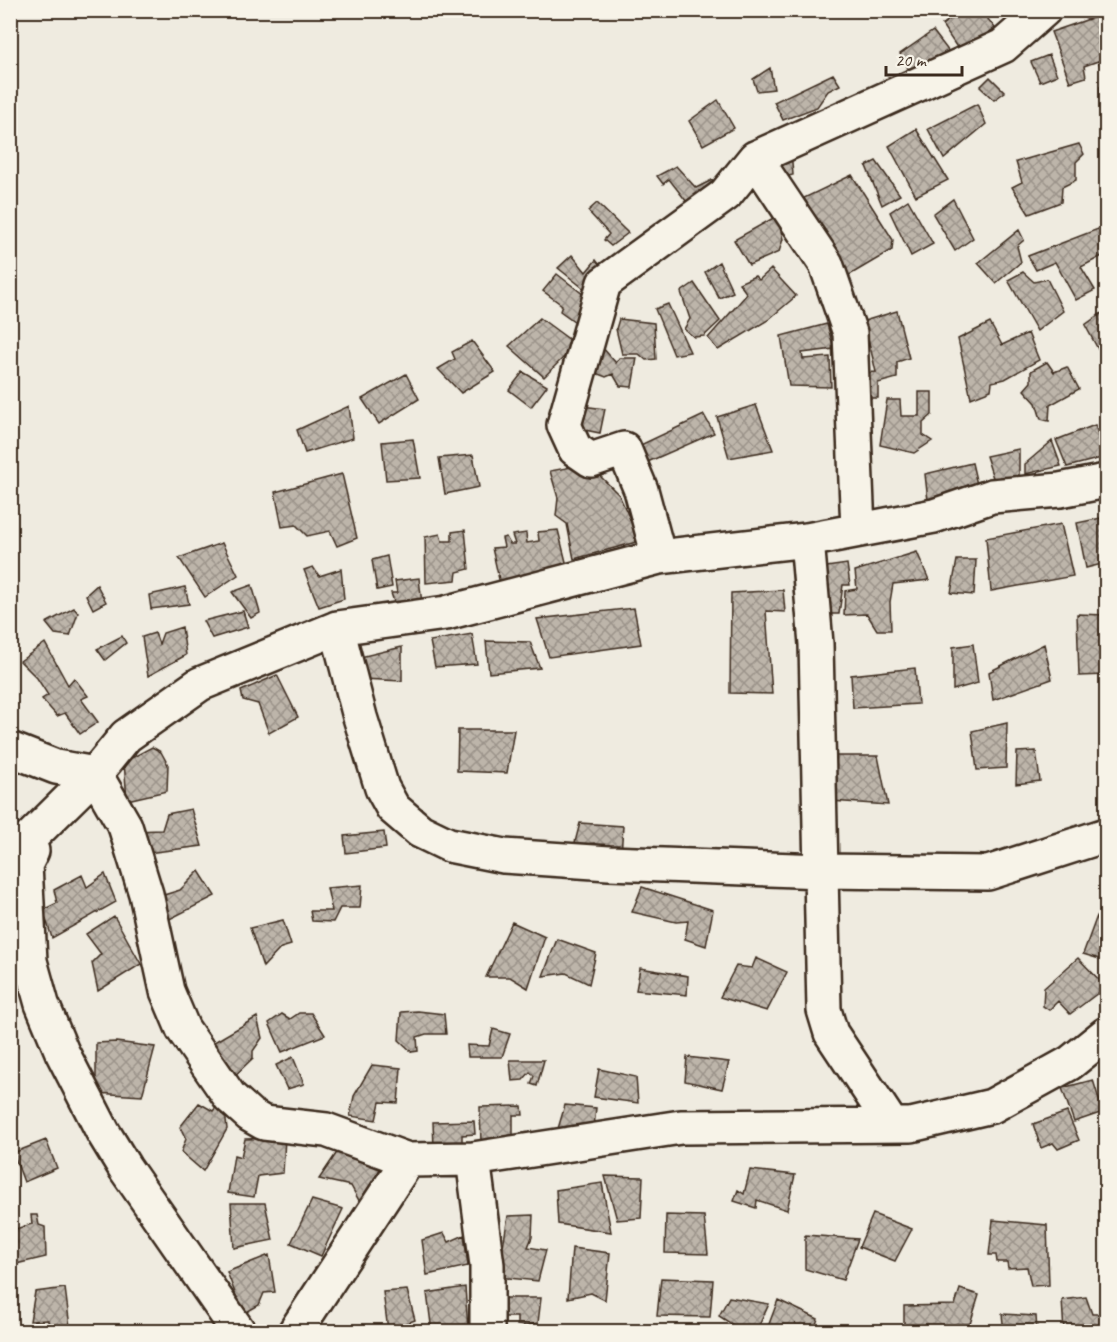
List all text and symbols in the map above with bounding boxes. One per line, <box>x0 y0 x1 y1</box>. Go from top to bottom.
scale bar <box>886 39 962 77</box>
text: 20 m <box>895 49 928 71</box>

